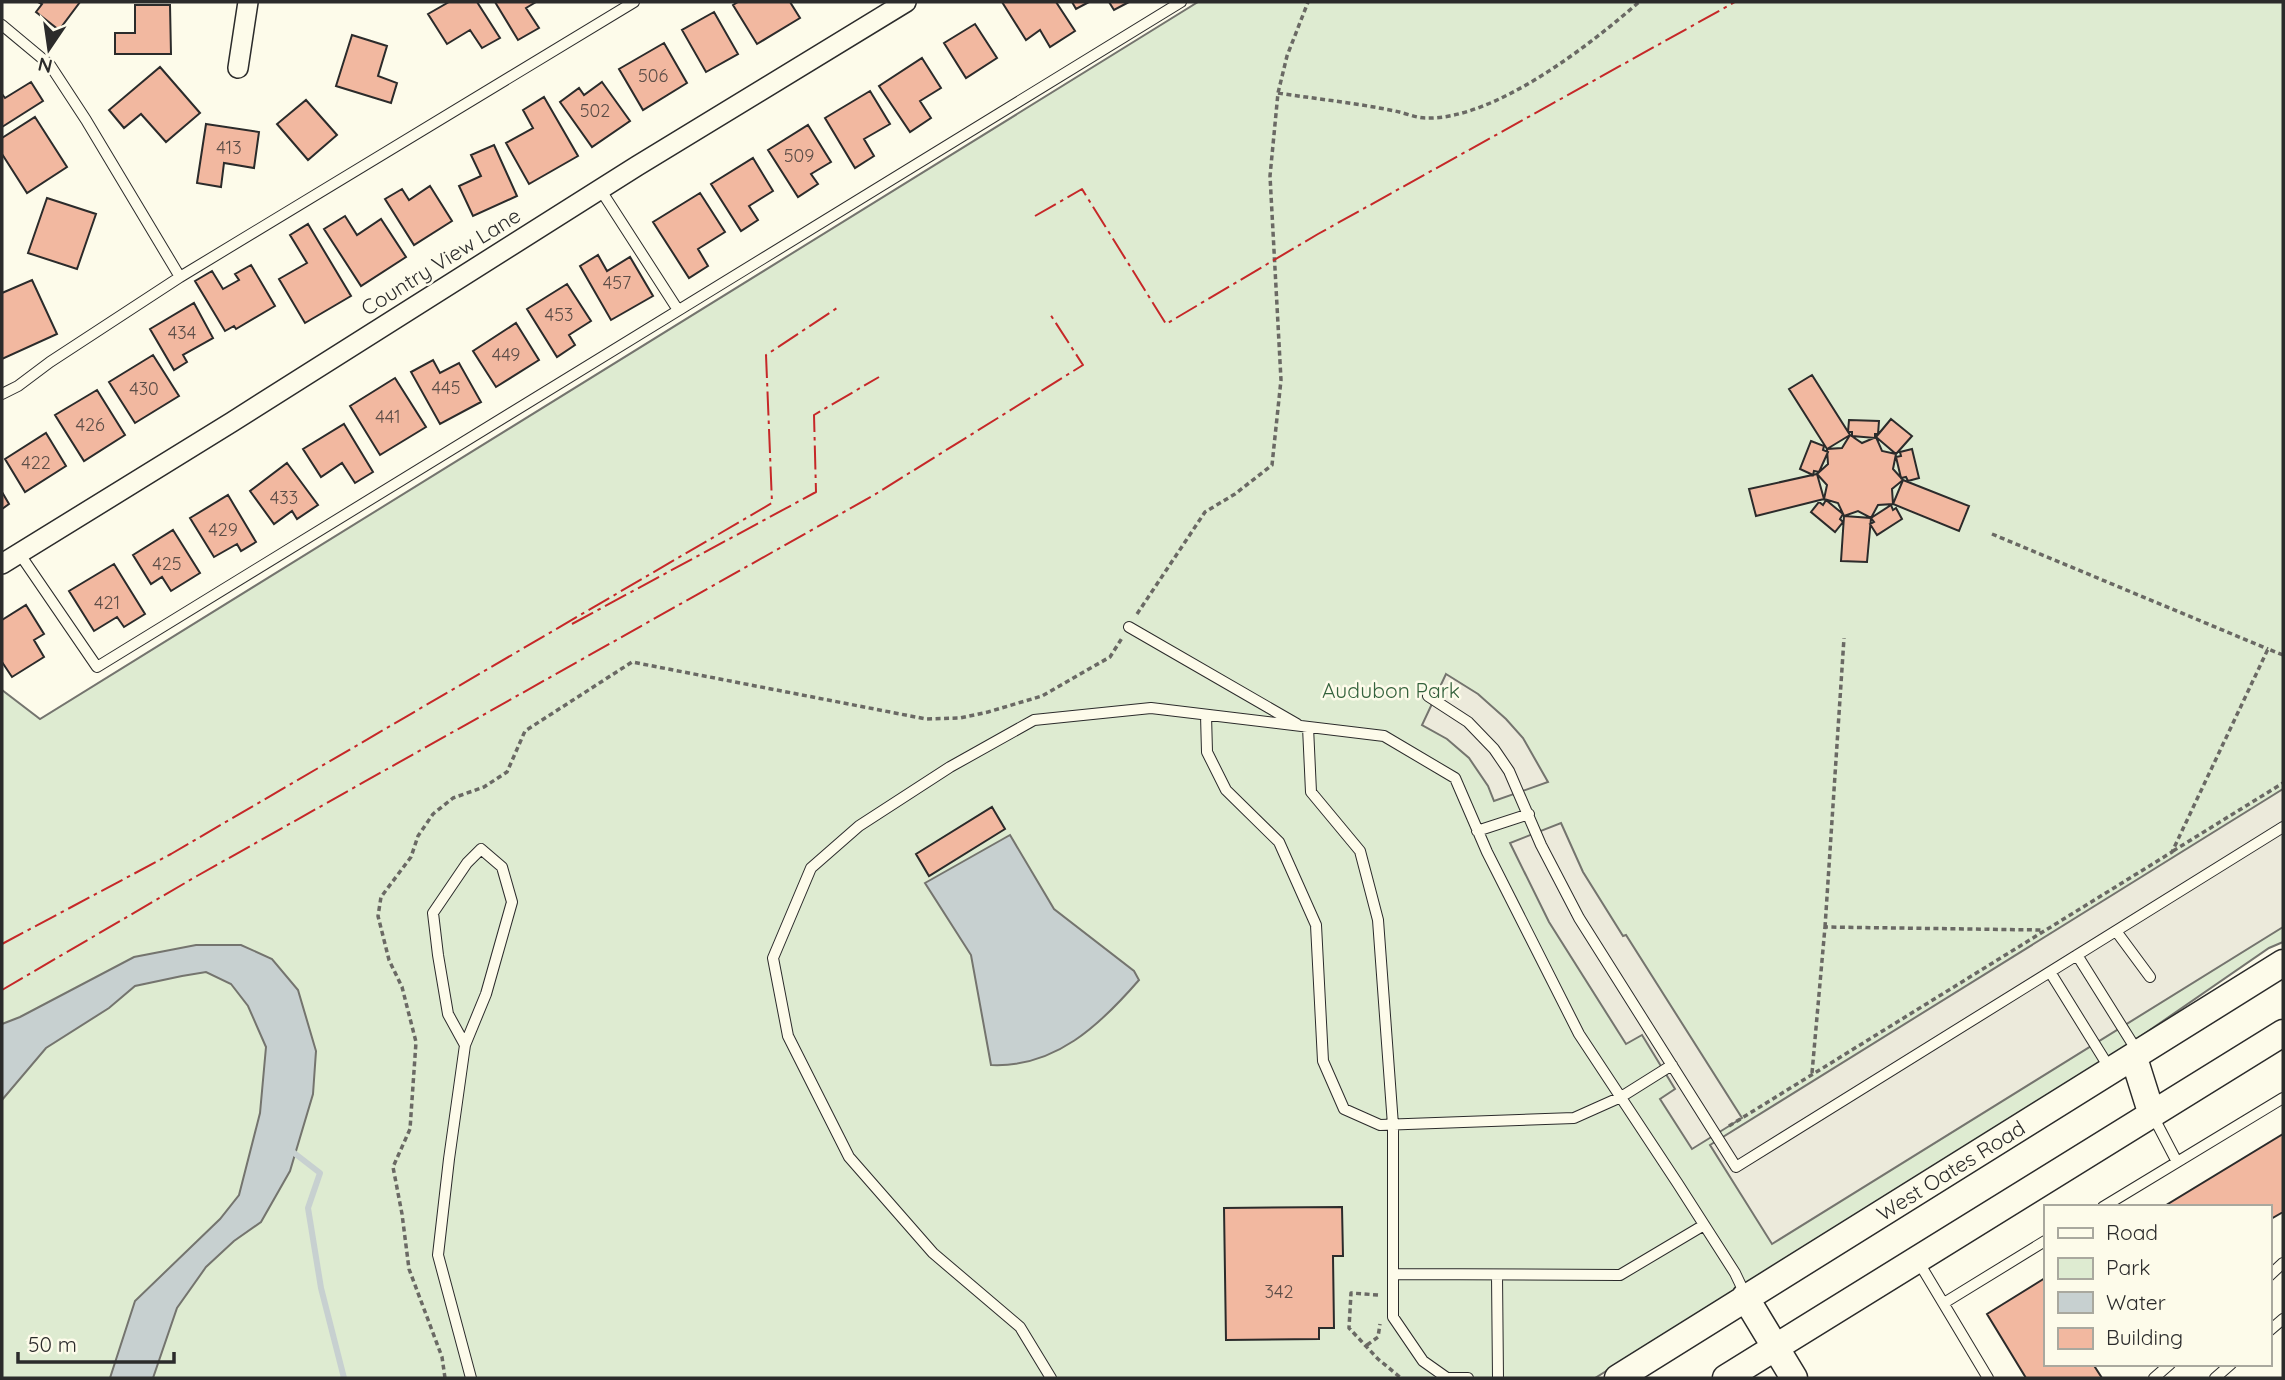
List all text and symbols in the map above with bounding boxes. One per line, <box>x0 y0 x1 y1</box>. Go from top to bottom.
north arrow <box>14 14 84 84</box>
text: N <box>36 52 55 79</box>
house number: 506 <box>638 64 668 87</box>
house number: 502 <box>580 99 610 122</box>
house number: 413 <box>216 136 242 159</box>
house number: 509 <box>784 144 814 167</box>
street label: Country View Lane <box>356 202 525 321</box>
house number: 457 <box>603 271 631 294</box>
house number: 453 <box>545 303 573 326</box>
house number: 434 <box>168 321 196 344</box>
house number: 449 <box>492 343 520 366</box>
house number: 445 <box>432 376 460 399</box>
house number: 430 <box>129 377 159 400</box>
house number: 441 <box>375 405 401 428</box>
house number: 426 <box>75 413 105 436</box>
house number: 422 <box>21 451 51 474</box>
house number: 433 <box>270 486 298 509</box>
house number: 429 <box>208 518 238 541</box>
house number: 425 <box>152 552 182 575</box>
house number: 421 <box>94 591 120 614</box>
park label: Audubon Park <box>1322 677 1460 703</box>
street label: West Oates Road <box>1872 1114 2029 1226</box>
legend <box>2044 1205 2271 1366</box>
text: Road <box>2106 1219 2158 1245</box>
text: Park <box>2106 1254 2150 1280</box>
house number: 342 <box>1265 1280 1293 1303</box>
text: Water <box>2106 1289 2166 1315</box>
scale bar <box>18 1320 173 1364</box>
text: Building <box>2106 1324 2183 1350</box>
text: 50 m <box>28 1331 77 1357</box>

